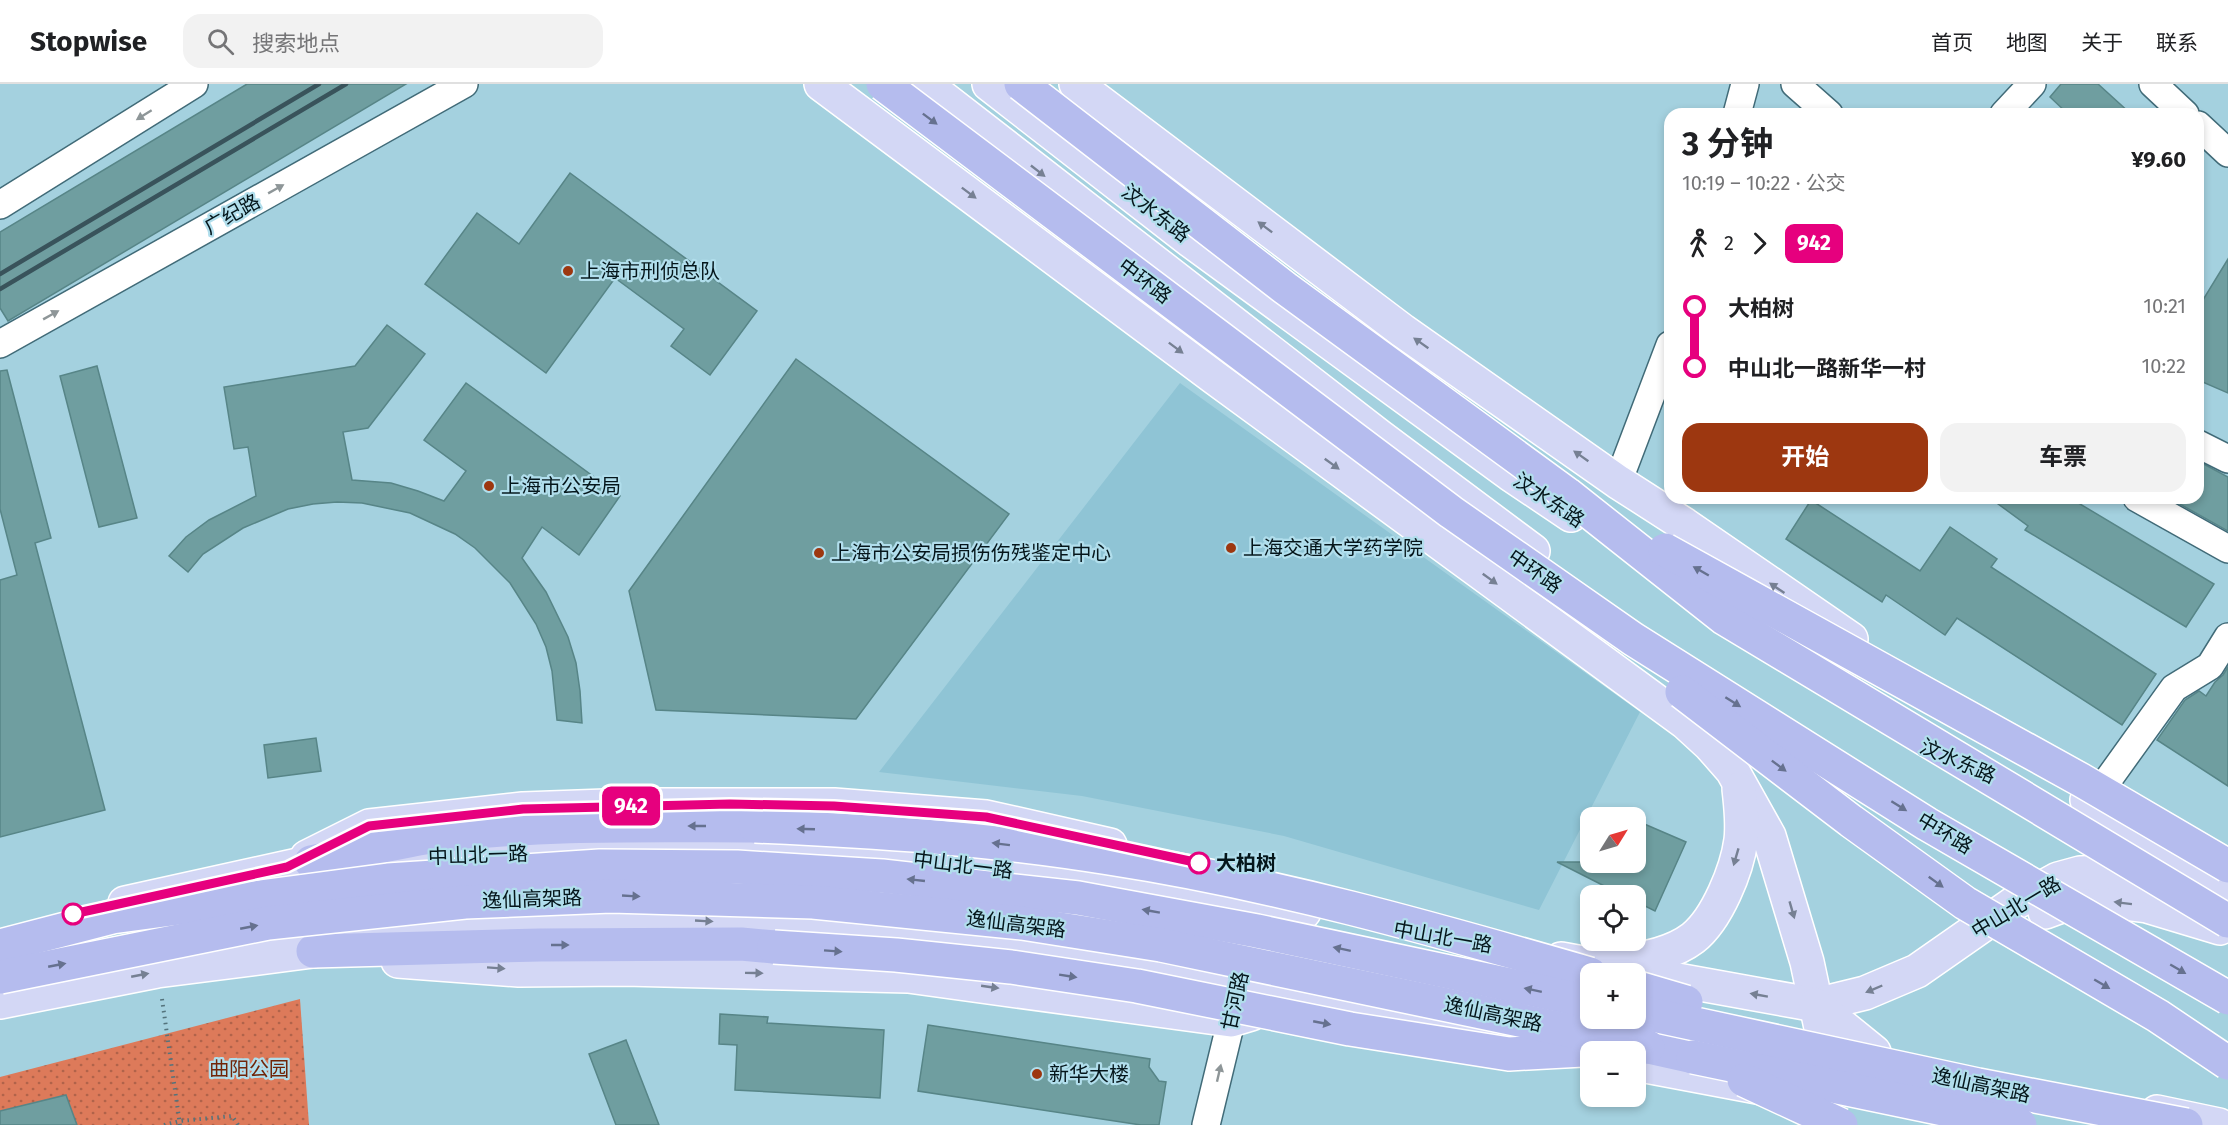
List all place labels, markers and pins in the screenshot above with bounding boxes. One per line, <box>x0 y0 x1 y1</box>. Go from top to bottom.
place label: 上海市刑侦总队 <box>580 259 720 283</box>
marker: 上海市刑侦总队 <box>561 264 575 278</box>
place label: 上海市公安局 <box>501 474 621 498</box>
marker: 上海市公安局 <box>482 479 496 493</box>
place label: 上海交通大学药学院 <box>1243 536 1423 560</box>
place label: 上海市公安局损伤伤残鉴定中心 <box>831 541 1111 565</box>
marker: 上海交通大学药学院 <box>1224 541 1238 555</box>
marker: 上海市公安局损伤伤残鉴定中心 <box>812 546 826 560</box>
place label: 大柏树 <box>1216 851 1276 875</box>
marker: 大柏树 <box>1188 852 1210 874</box>
unlabelled marker <box>62 903 84 925</box>
place label: 新华大楼 <box>1049 1062 1129 1086</box>
marker: 新华大楼 <box>1030 1067 1044 1081</box>

